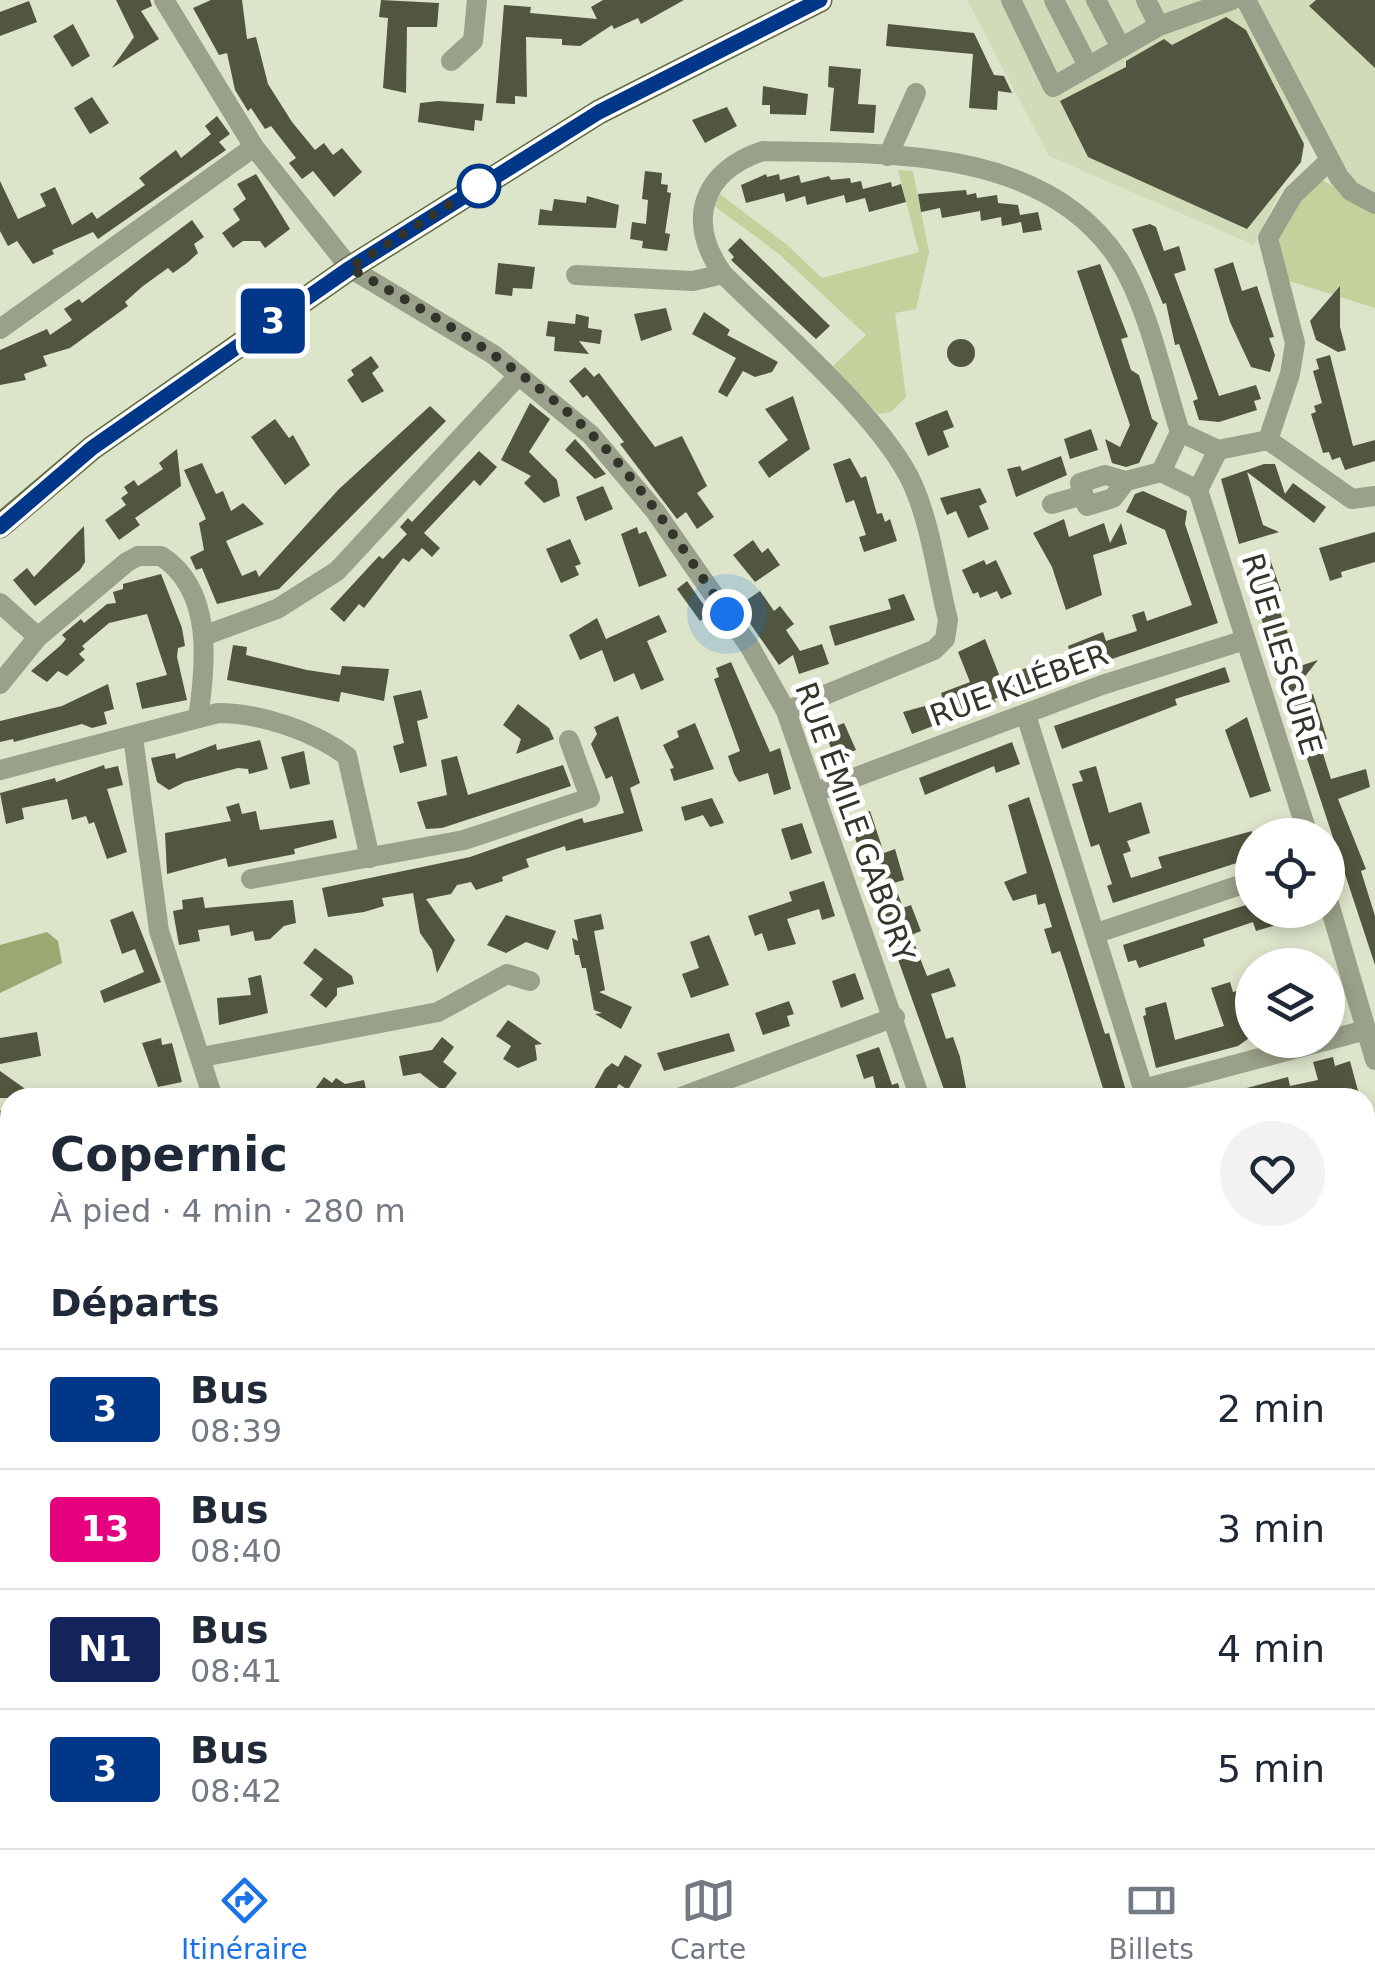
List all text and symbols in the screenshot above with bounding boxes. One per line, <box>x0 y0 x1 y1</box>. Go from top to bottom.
unlabelled marker <box>458 165 500 207</box>
line badge: 3 <box>240 288 306 354</box>
text: 3 <box>261 301 285 341</box>
street label: RUE LESCURE <box>1235 549 1329 759</box>
your location <box>702 589 752 639</box>
street label: RUE KLÉBER <box>925 637 1113 733</box>
street label: RUE ÉMILE GABORY <box>788 677 922 967</box>
map controls <box>1235 818 1345 1058</box>
button: locate <box>1235 818 1345 928</box>
button: layers <box>1235 948 1345 1058</box>
button: heart <box>1220 1121 1325 1226</box>
text: Copernic <box>50 1126 288 1182</box>
text: À pied · 4 min · 280 m <box>50 1192 406 1230</box>
text: Départs <box>50 1281 220 1325</box>
text: Bus <box>190 1368 269 1412</box>
text: 2 min <box>1217 1387 1325 1431</box>
text: 3 <box>93 1389 117 1429</box>
text: 08:39 <box>190 1412 282 1450</box>
text: Bus <box>190 1488 269 1532</box>
text: 3 min <box>1217 1507 1325 1551</box>
text: 13 <box>81 1509 129 1549</box>
text: 08:40 <box>190 1532 282 1570</box>
text: Bus <box>190 1608 269 1652</box>
text: 4 min <box>1217 1627 1325 1671</box>
text: N1 <box>78 1629 132 1669</box>
text: 08:41 <box>190 1652 282 1690</box>
text: Bus <box>190 1728 269 1772</box>
text: 5 min <box>1217 1747 1325 1791</box>
text: 3 <box>93 1749 117 1789</box>
text: 08:42 <box>190 1772 282 1810</box>
tab: Itinéraire <box>181 1873 308 1966</box>
tab: Carte <box>670 1873 746 1966</box>
tab: Billets <box>1109 1873 1194 1966</box>

